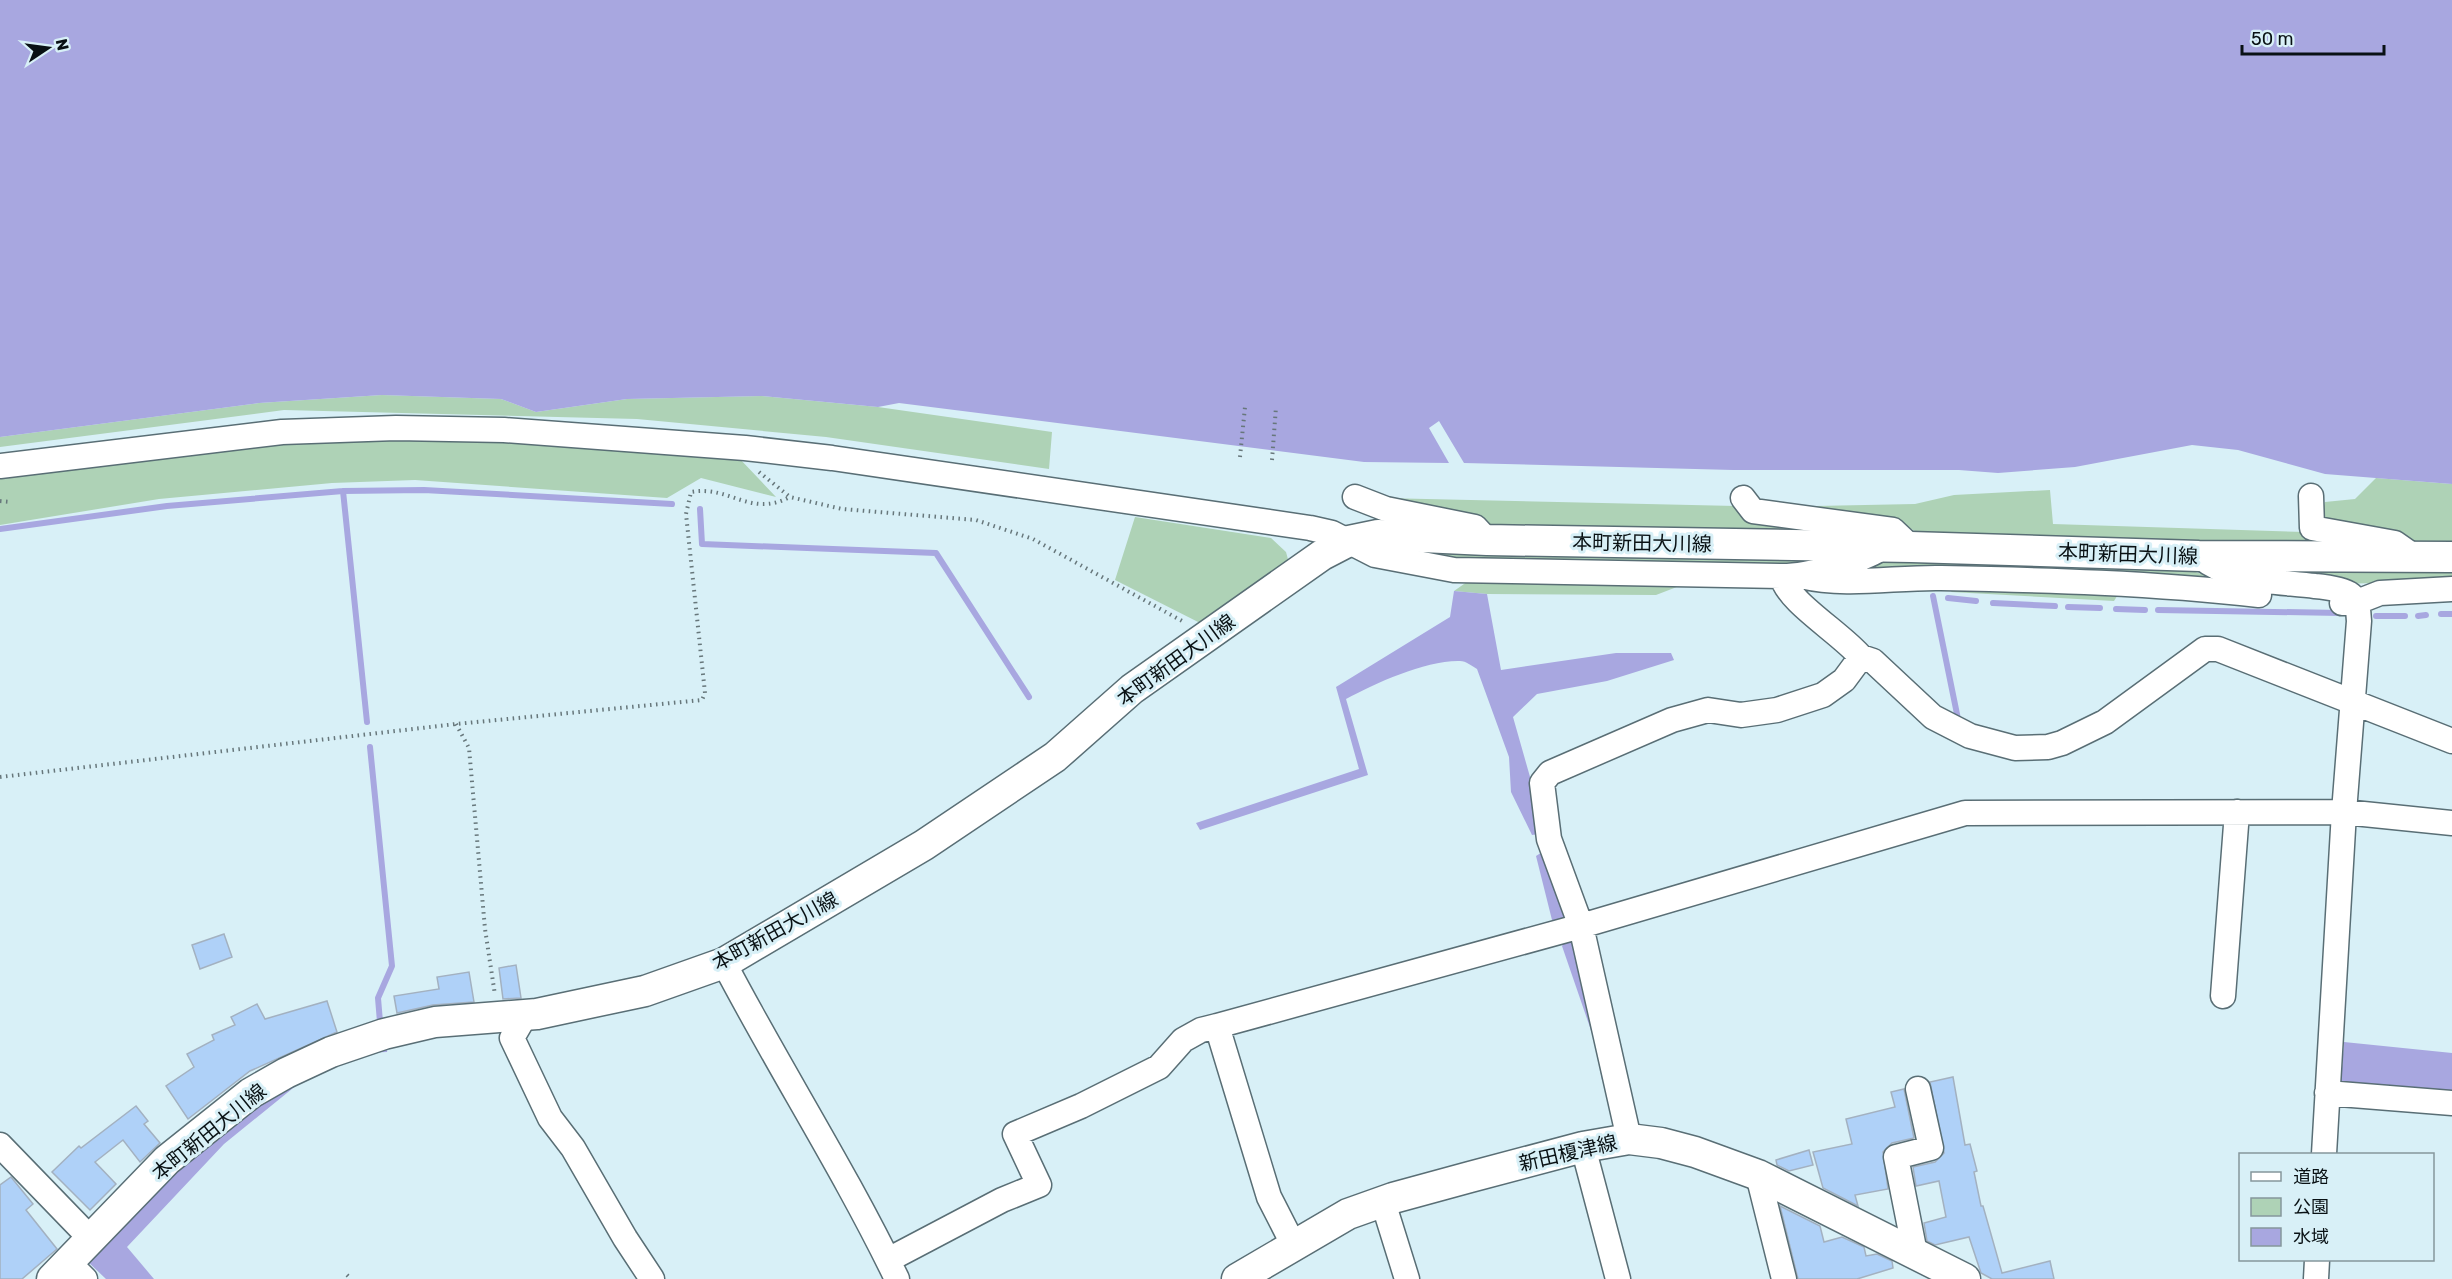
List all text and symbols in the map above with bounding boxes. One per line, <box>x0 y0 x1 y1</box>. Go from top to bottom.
north arrow <box>18 18 78 78</box>
scale bar <box>2242 18 2384 56</box>
text: 50 m <box>2251 28 2294 50</box>
text: N <box>52 37 73 52</box>
street label: 本町新田大川線 <box>1572 530 1712 556</box>
street label: 本町新田大川線 <box>2058 540 2198 568</box>
street label: 本町新田大川線 <box>1112 609 1240 711</box>
street label: 本町新田大川線 <box>708 887 842 975</box>
street label: 本町新田大川線 <box>147 1079 271 1185</box>
street label: 新田榎津線 <box>1517 1130 1619 1176</box>
legend <box>2239 1153 2434 1261</box>
text: 道路 <box>2293 1166 2329 1188</box>
text: 公園 <box>2293 1196 2329 1218</box>
text: 水域 <box>2293 1226 2329 1248</box>

